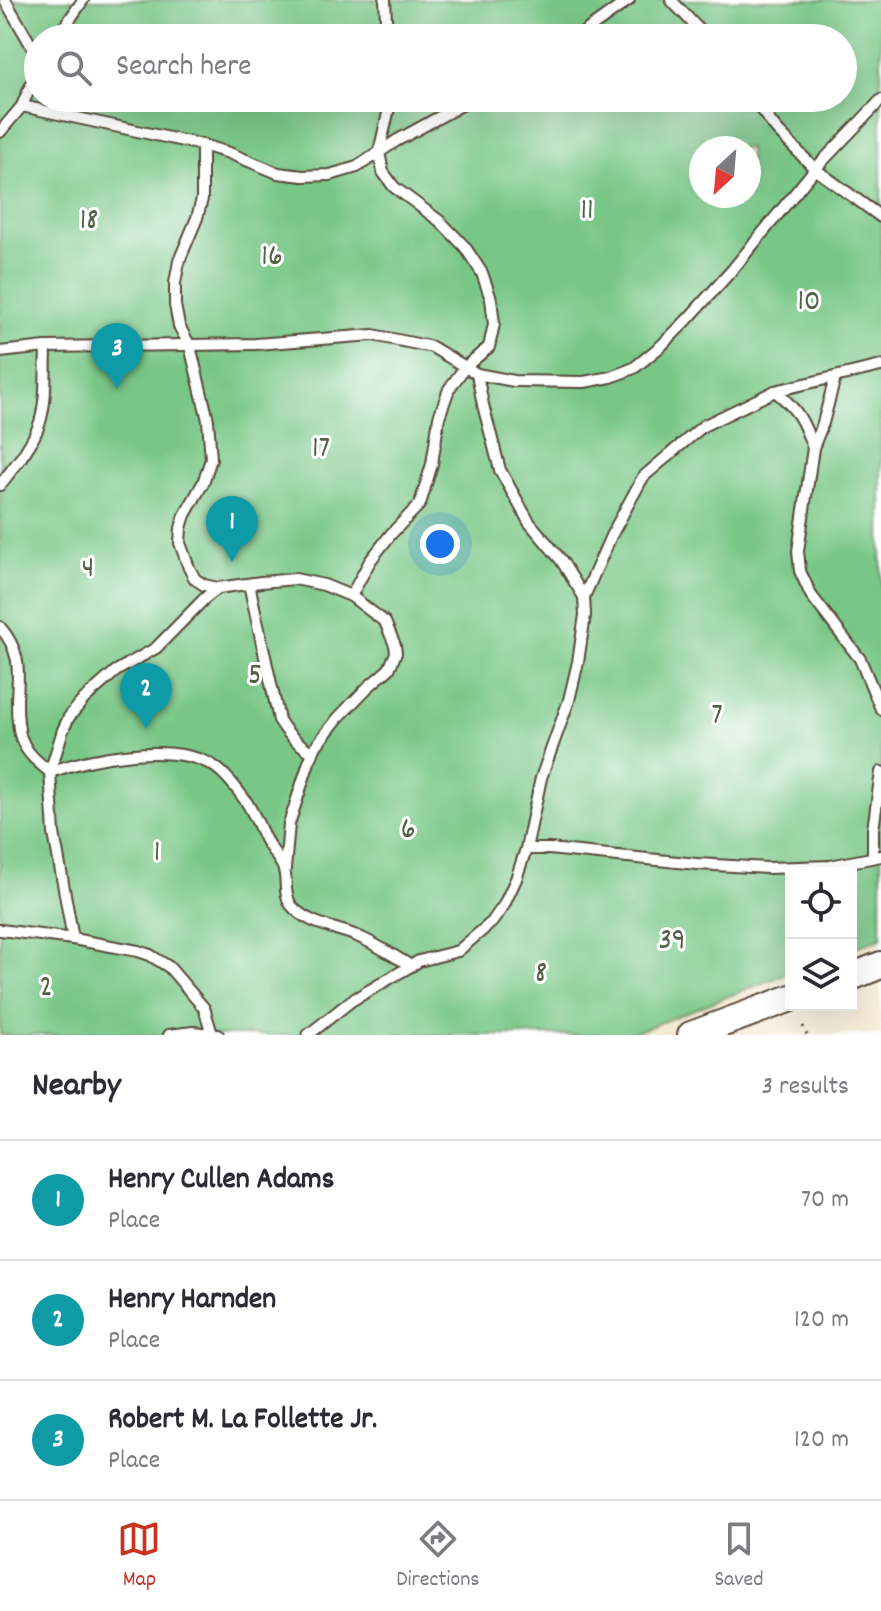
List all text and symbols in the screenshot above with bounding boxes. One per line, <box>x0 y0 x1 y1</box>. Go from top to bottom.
search box <box>24 24 857 112</box>
icon: search <box>52 46 96 90</box>
text: Search here <box>116 47 252 90</box>
north arrow <box>689 136 761 208</box>
park label: 11 <box>580 191 594 234</box>
park label: 18 <box>80 201 98 244</box>
park label: 16 <box>261 237 283 280</box>
park label: 10 <box>798 282 820 325</box>
pin: 3 <box>91 323 143 389</box>
park label: 17 <box>312 429 330 472</box>
pin: 1 <box>206 496 258 562</box>
your location <box>420 524 460 564</box>
park label: 4 <box>82 549 94 592</box>
park label: 5 <box>248 656 262 699</box>
pin: 2 <box>120 663 172 729</box>
park label: 7 <box>711 696 723 739</box>
park label: 6 <box>401 810 415 853</box>
park label: 1 <box>154 833 160 876</box>
map controls <box>785 867 857 1011</box>
button: locate <box>785 867 857 939</box>
park label: 39 <box>658 921 686 964</box>
button: layers <box>785 939 857 1011</box>
park label: 8 <box>535 954 547 997</box>
park label: 2 <box>39 968 53 1011</box>
text: Nearby <box>32 1063 121 1112</box>
text: 3 results <box>762 1069 849 1106</box>
text: Henry Cullen Adams <box>108 1160 334 1203</box>
text: 1 <box>55 1182 61 1219</box>
text: 70 m <box>801 1182 849 1219</box>
text: Place <box>108 1203 160 1240</box>
text: Henry Harnden <box>108 1280 276 1323</box>
text: 2 <box>52 1302 64 1339</box>
text: 120 m <box>794 1302 849 1339</box>
text: Place <box>108 1323 160 1360</box>
text: Robert M. La Follette Jr. <box>108 1400 377 1443</box>
text: 3 <box>52 1422 64 1459</box>
text: 120 m <box>794 1422 849 1459</box>
text: Place <box>108 1443 160 1480</box>
tab: Map <box>117 1517 161 1596</box>
tab: Directions <box>396 1517 480 1596</box>
tab: Saved <box>714 1517 764 1596</box>

